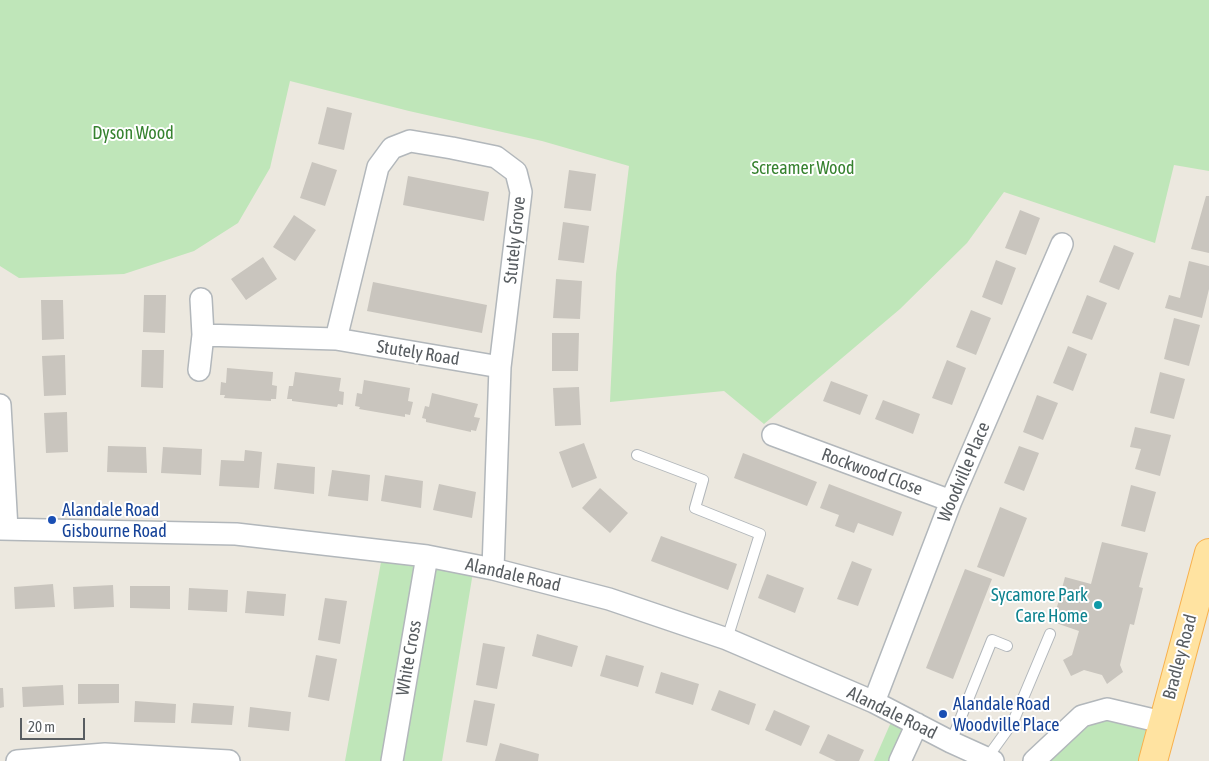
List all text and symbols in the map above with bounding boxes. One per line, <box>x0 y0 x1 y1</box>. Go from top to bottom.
park label: Dyson Wood <box>92 122 174 144</box>
park label: Screamer Wood <box>752 157 854 179</box>
street label: Stutely Grove <box>500 195 530 285</box>
street label: Stutely Road <box>375 336 461 370</box>
street label: Woodville Place <box>933 419 995 525</box>
street label: Rockwood Close <box>818 444 926 500</box>
place label: Alandale Road Gisbourne Road <box>62 499 167 542</box>
marker: Alandale Road Gisbourne Road <box>46 514 58 526</box>
street label: Alandale Road <box>463 554 563 596</box>
place label: Sycamore Park Care Home <box>991 584 1088 626</box>
marker: Sycamore Park Care Home <box>1092 599 1104 611</box>
street label: Bradley Road <box>1158 612 1202 702</box>
street label: White Cross <box>392 619 426 697</box>
street label: Alandale Road <box>844 682 940 744</box>
place label: Alandale Road Woodville Place <box>953 693 1059 736</box>
scale bar <box>22 708 88 740</box>
marker: Alandale Road Woodville Place <box>937 708 949 720</box>
text: 20 m <box>28 718 55 735</box>

